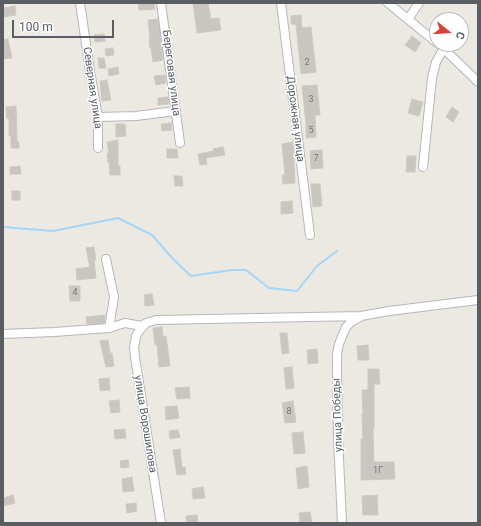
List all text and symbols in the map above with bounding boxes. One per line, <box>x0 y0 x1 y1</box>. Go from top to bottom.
scale bar <box>14 12 116 38</box>
north arrow <box>429 12 469 52</box>
text: 100 m <box>19 20 53 34</box>
street label: Береговая улица <box>159 29 183 117</box>
text: С <box>453 30 467 41</box>
street label: Северная улица <box>80 46 104 130</box>
house number: 2 <box>304 58 310 68</box>
street label: Дорожная улица <box>283 75 307 163</box>
house number: 3 <box>308 95 314 105</box>
house number: 5 <box>308 126 314 136</box>
house number: 7 <box>313 154 319 164</box>
house number: 4 <box>72 288 78 298</box>
street label: улица Ворошилова <box>131 374 159 474</box>
street label: улица Победы <box>330 378 346 452</box>
house number: 8 <box>286 407 292 417</box>
house number: 1Г <box>373 466 383 476</box>

